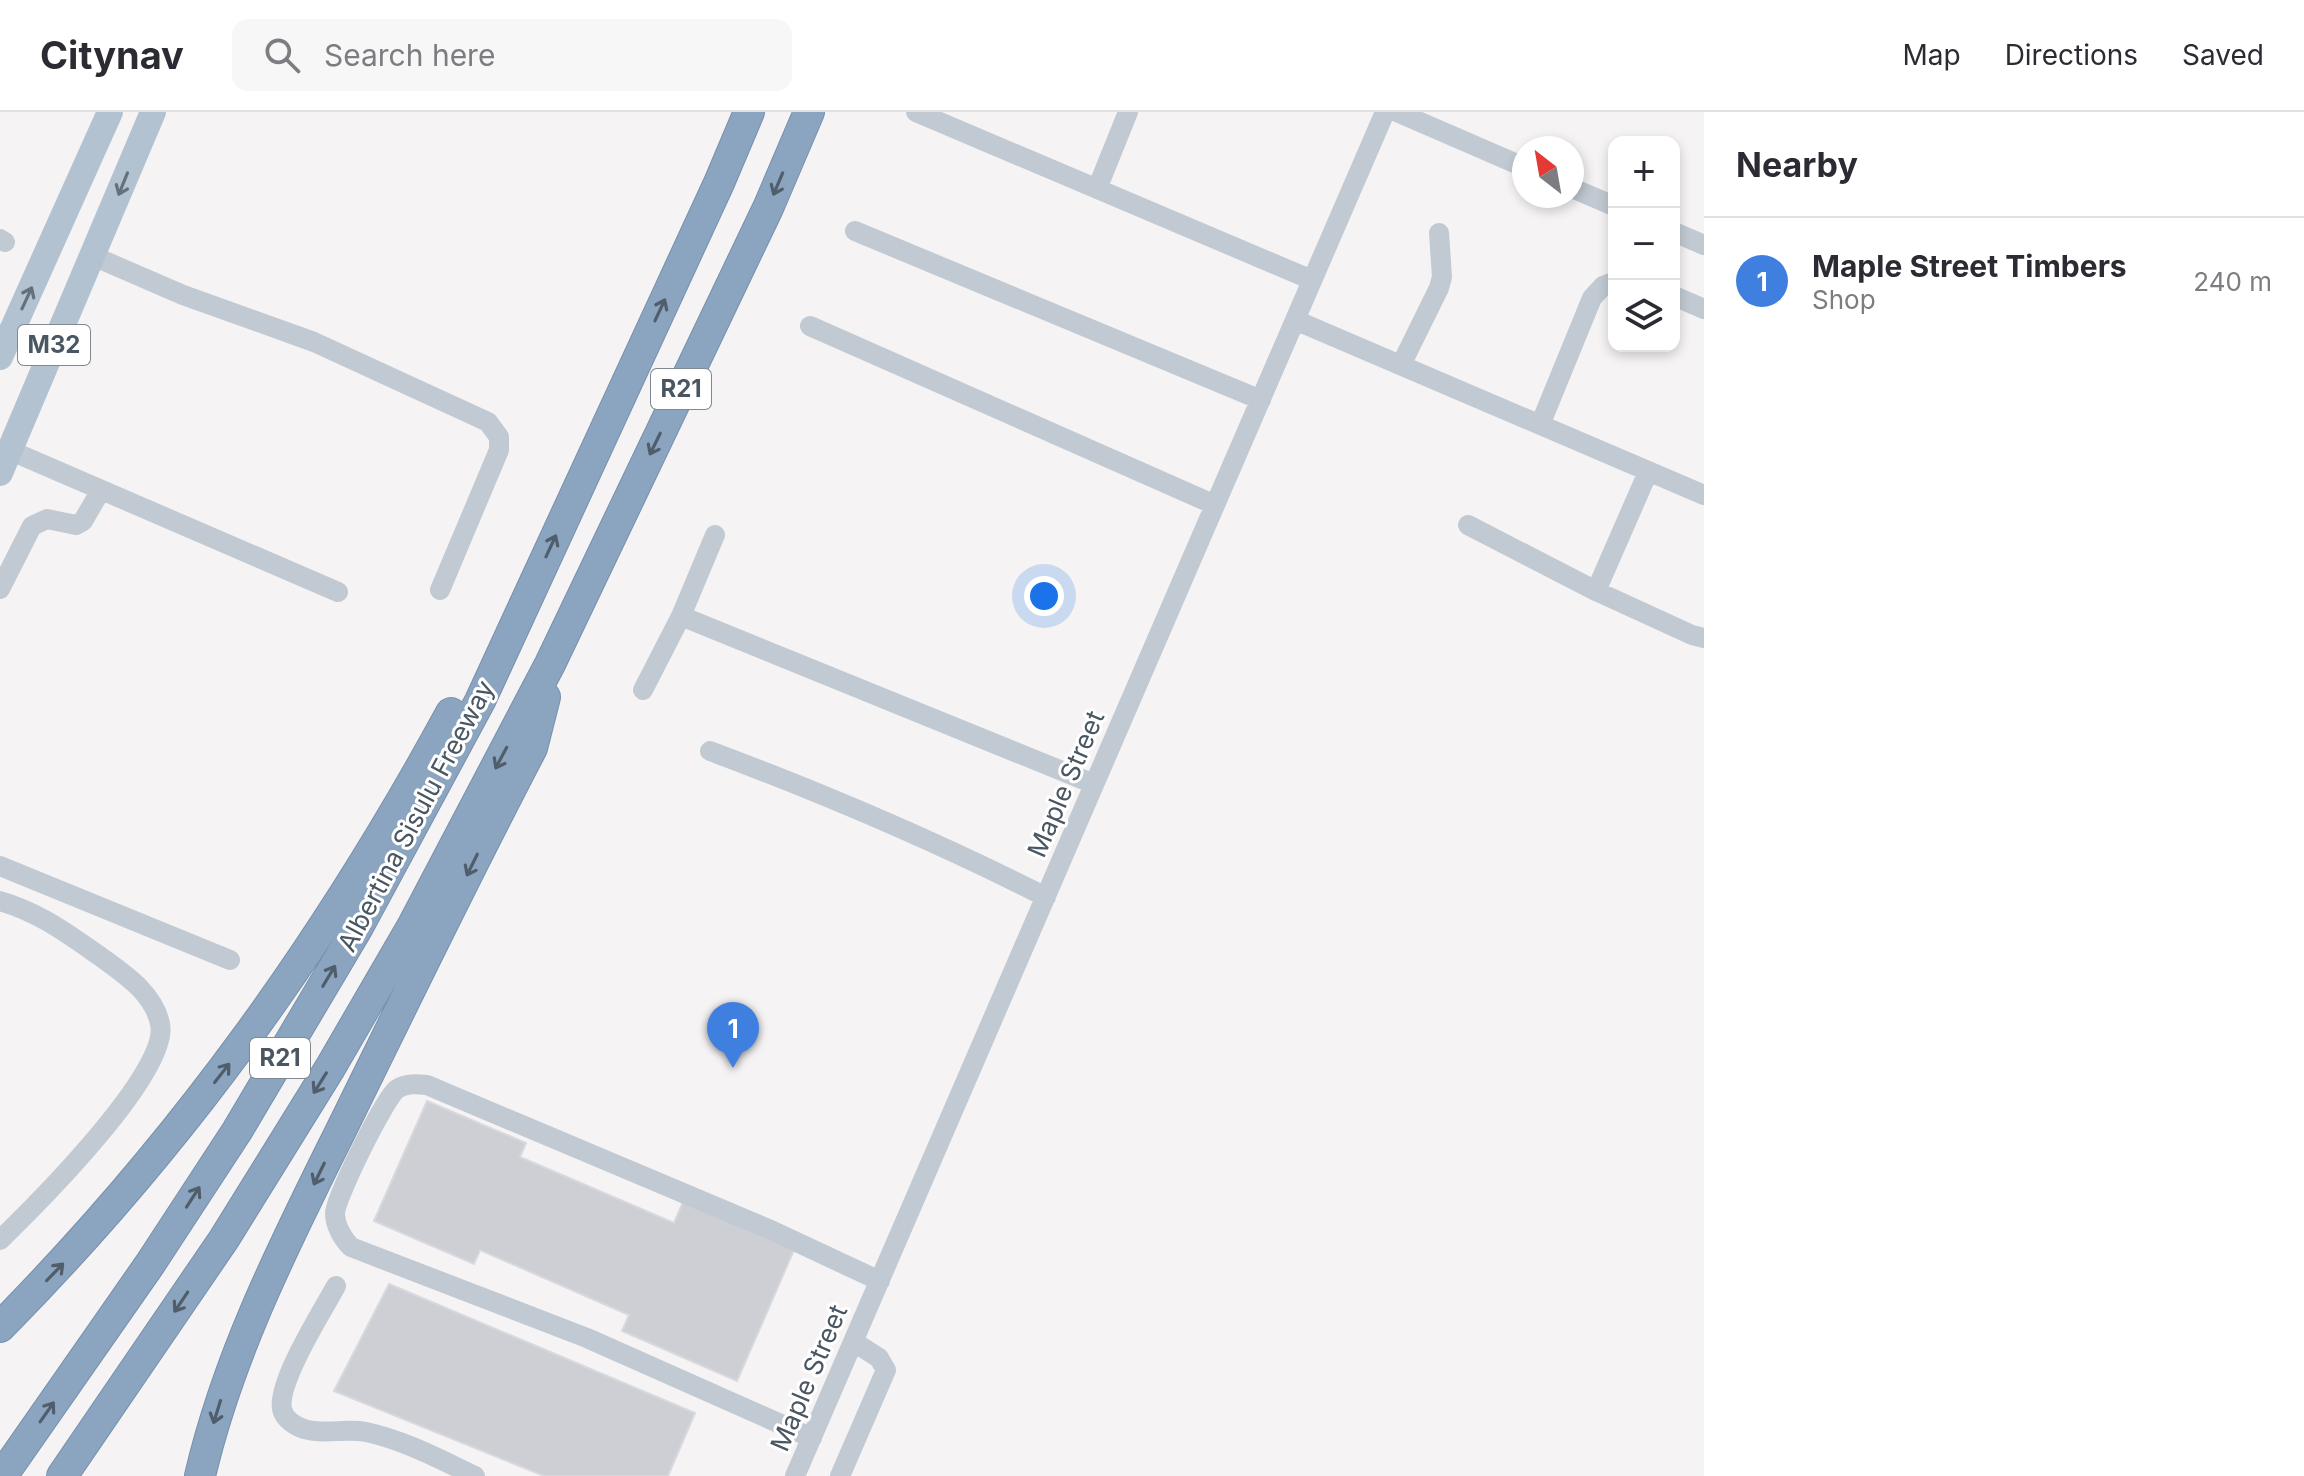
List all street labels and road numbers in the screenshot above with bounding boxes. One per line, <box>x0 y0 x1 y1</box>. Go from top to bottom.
road number: M32 <box>18 325 90 365</box>
road number: R21 <box>651 369 711 409</box>
street label: Albertina Sisulu Freeway <box>331 675 500 957</box>
street label: Maple Street <box>1021 706 1110 862</box>
road number: R21 <box>250 1038 310 1078</box>
street label: Maple Street <box>764 1300 853 1456</box>

